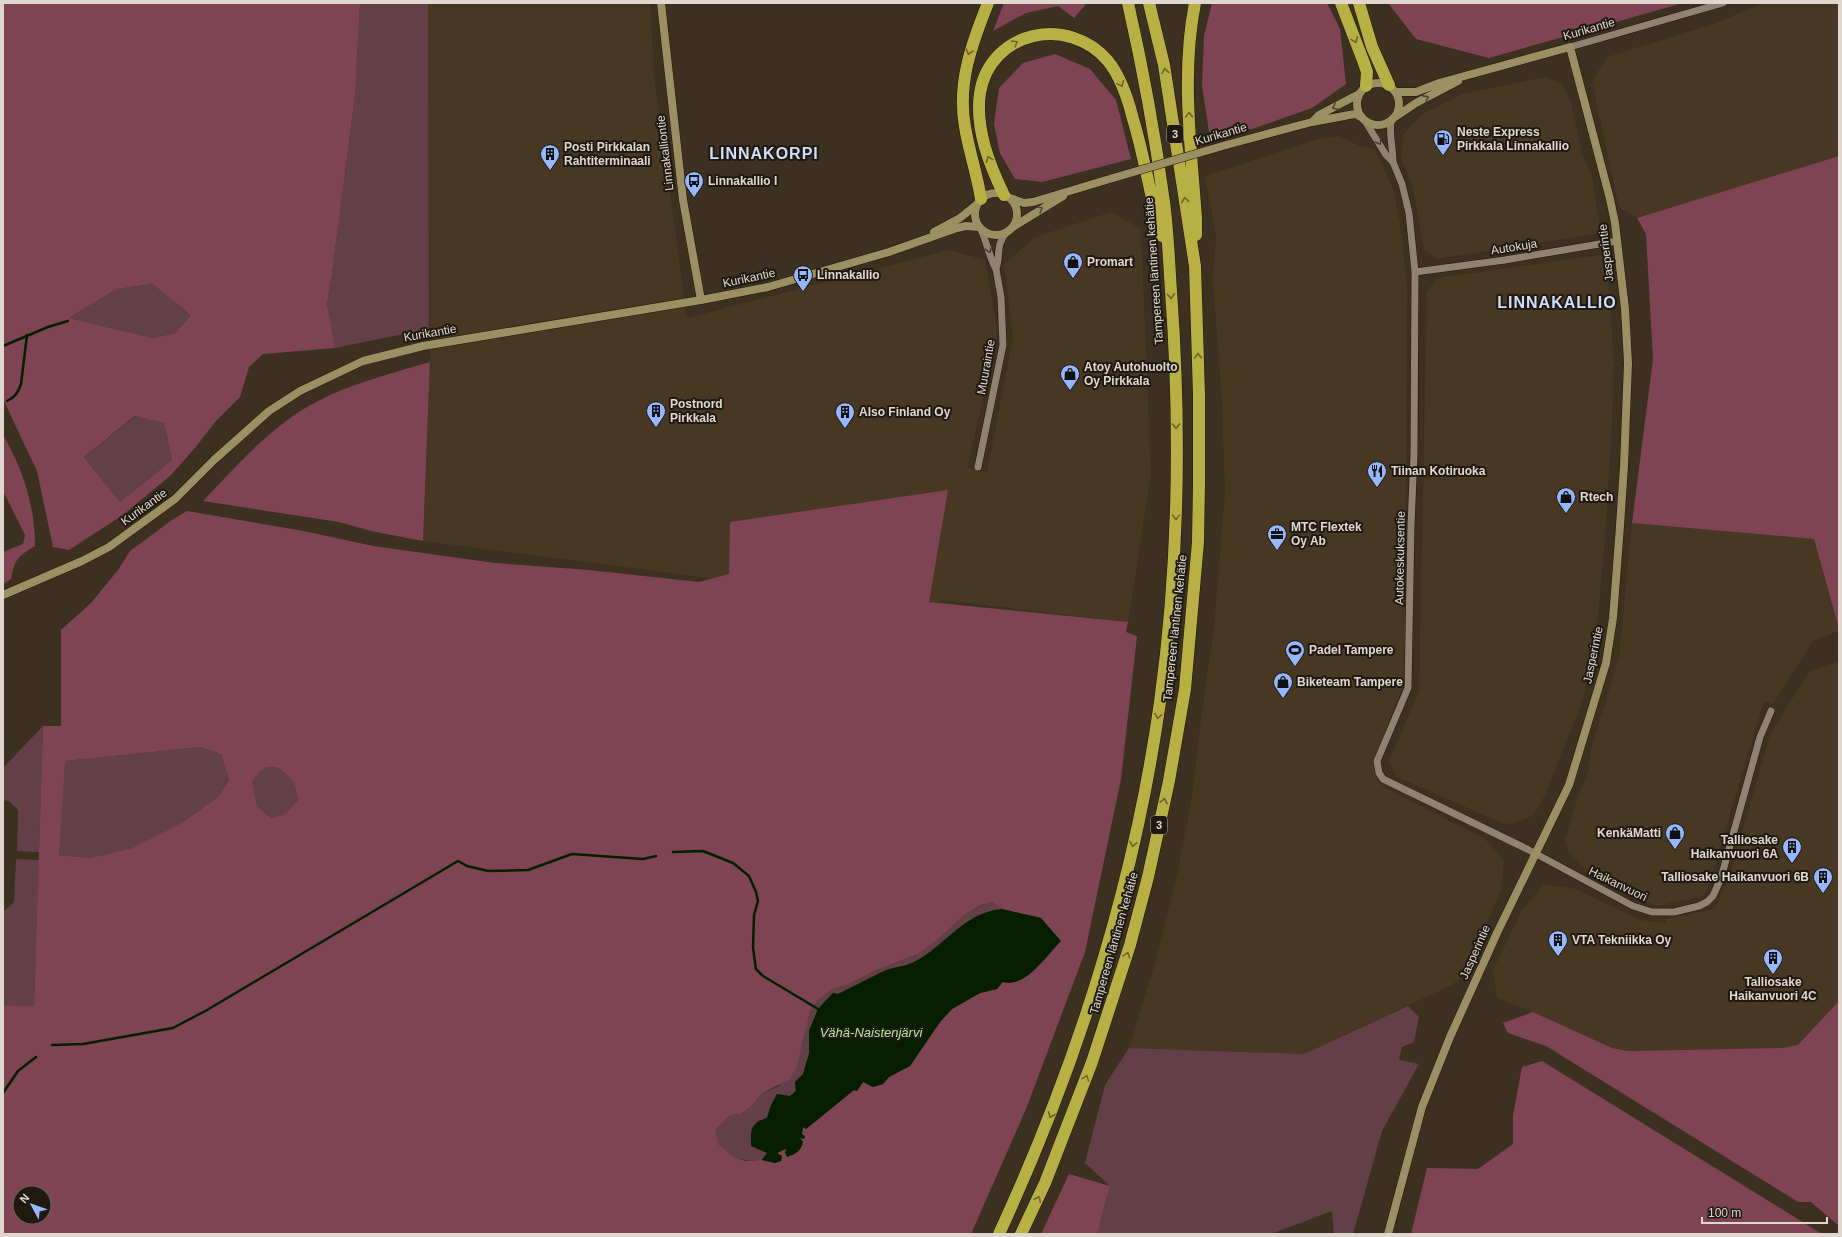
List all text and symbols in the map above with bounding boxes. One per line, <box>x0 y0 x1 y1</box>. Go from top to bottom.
street label: Kurikantie <box>1561 15 1617 43</box>
one-way arrow <box>1350 36 1358 43</box>
one-way arrow <box>1011 41 1018 48</box>
one-way arrow <box>965 49 974 56</box>
one-way arrow <box>1161 68 1170 74</box>
one-way arrow <box>1116 80 1124 88</box>
one-way arrow <box>1422 95 1430 102</box>
one-way arrow <box>1332 102 1339 110</box>
one-way arrow <box>1185 112 1194 118</box>
street label: Linnakalliontie <box>653 114 677 192</box>
street label: Kurikantie <box>1193 120 1249 148</box>
road number: 3 <box>1167 125 1183 143</box>
place label: Neste Express Pirkkala Linnakallio <box>1457 125 1569 153</box>
fuel station icon: Neste Express Pirkkala Linnakallio <box>1432 128 1454 156</box>
one-way arrow <box>1374 138 1381 145</box>
place label: Posti Pirkkalan Rahtiterminaali <box>564 140 651 168</box>
building icon: Posti Pirkkalan Rahtiterminaali <box>539 143 561 171</box>
district label: LINNAKORPI <box>709 145 819 162</box>
one-way arrow <box>985 156 993 163</box>
bus stop icon: Linnakallio I <box>683 170 705 198</box>
place label: Linnakallio I <box>708 174 777 188</box>
street label: Tampereen läntinen kehätie <box>1142 197 1166 345</box>
one-way arrow <box>1181 197 1190 203</box>
one-way arrow <box>1036 207 1043 214</box>
street label: Jasperintie <box>1595 223 1616 283</box>
street label: Autokuja <box>1490 236 1538 258</box>
one-way arrow <box>984 246 993 253</box>
shop icon: Promart <box>1062 251 1084 279</box>
place label: Promart <box>1087 255 1133 269</box>
bus stop icon: Linnakallio <box>792 264 814 292</box>
street label: Kurikantie <box>721 266 777 290</box>
place label: Linnakallio <box>817 268 880 282</box>
one-way arrow <box>1167 293 1176 299</box>
district label: LINNAKALLIO <box>1497 294 1617 311</box>
street label: Kurikantie <box>403 321 458 345</box>
street label: Muuraintie <box>974 338 998 396</box>
one-way arrow <box>1193 353 1202 359</box>
place label: Atoy Autohuolto Oy Pirkkala <box>1084 360 1178 388</box>
shop icon: Atoy Autohuolto Oy Pirkkala <box>1059 363 1081 391</box>
place label: Postnord Pirkkala <box>670 397 723 425</box>
building icon: Postnord Pirkkala <box>645 400 667 428</box>
building icon: Also Finland Oy <box>834 401 856 429</box>
place label: Also Finland Oy <box>859 405 951 419</box>
one-way arrow <box>1172 423 1180 429</box>
restaurant icon: Tiinan Kotiruoka <box>1366 460 1388 488</box>
place label: Tiinan Kotiruoka <box>1391 464 1486 478</box>
street label: Kurikantie <box>118 485 170 528</box>
shop icon: Rtech <box>1555 486 1577 514</box>
place label: Rtech <box>1580 490 1613 504</box>
street label: Autokeskuksentie <box>1392 511 1408 605</box>
one-way arrow <box>1172 514 1180 520</box>
place label: MTC Flextek Oy Ab <box>1291 520 1362 548</box>
office icon: MTC Flextek Oy Ab <box>1266 523 1288 551</box>
street label: Tampereen läntinen kehätie <box>1160 554 1190 702</box>
street label: Jasperintie <box>1580 625 1606 685</box>
sports icon: Padel Tampere <box>1284 639 1306 667</box>
place label: Padel Tampere <box>1309 643 1394 657</box>
shop icon: Biketeam Tampere <box>1272 671 1294 699</box>
place label: Biketeam Tampere <box>1297 675 1403 689</box>
one-way arrow <box>1154 713 1163 719</box>
one-way arrow <box>1160 798 1168 804</box>
road number: 3 <box>1151 816 1167 834</box>
shop icon: KenkäMatti <box>1664 822 1686 850</box>
place label: KenkäMatti <box>1597 826 1661 840</box>
place label: Talliosake Haikanvuori 6A <box>1691 833 1778 861</box>
building icon: Talliosake Haikanvuori 6A <box>1781 836 1803 864</box>
one-way arrow <box>1130 840 1138 847</box>
street label: Haikanvuori <box>1586 864 1650 904</box>
building icon: Talliosake Haikanvuori 6B <box>1812 866 1834 894</box>
street label: Tampereen läntinen kehätie <box>1087 870 1141 1016</box>
place label: Talliosake Haikanvuori 6B <box>1661 870 1809 884</box>
street label: Jasperintie <box>1457 922 1493 981</box>
building icon: VTA Tekniikka Oy <box>1547 929 1569 957</box>
place label: VTA Tekniikka Oy <box>1572 933 1671 947</box>
building icon: Talliosake Haikanvuori 4C <box>1762 947 1784 975</box>
one-way arrow <box>1122 951 1131 958</box>
place label: Talliosake Haikanvuori 4C <box>1729 975 1817 1003</box>
water label: Vähä-Naistenjärvi <box>820 1025 923 1040</box>
one-way arrow <box>1082 1075 1090 1082</box>
one-way arrow <box>1047 1112 1055 1119</box>
north arrow <box>12 1185 52 1225</box>
text: N <box>17 1191 32 1205</box>
one-way arrow <box>1033 1195 1041 1202</box>
scale bar <box>1702 1199 1827 1225</box>
text: 100 m <box>1708 1206 1741 1220</box>

